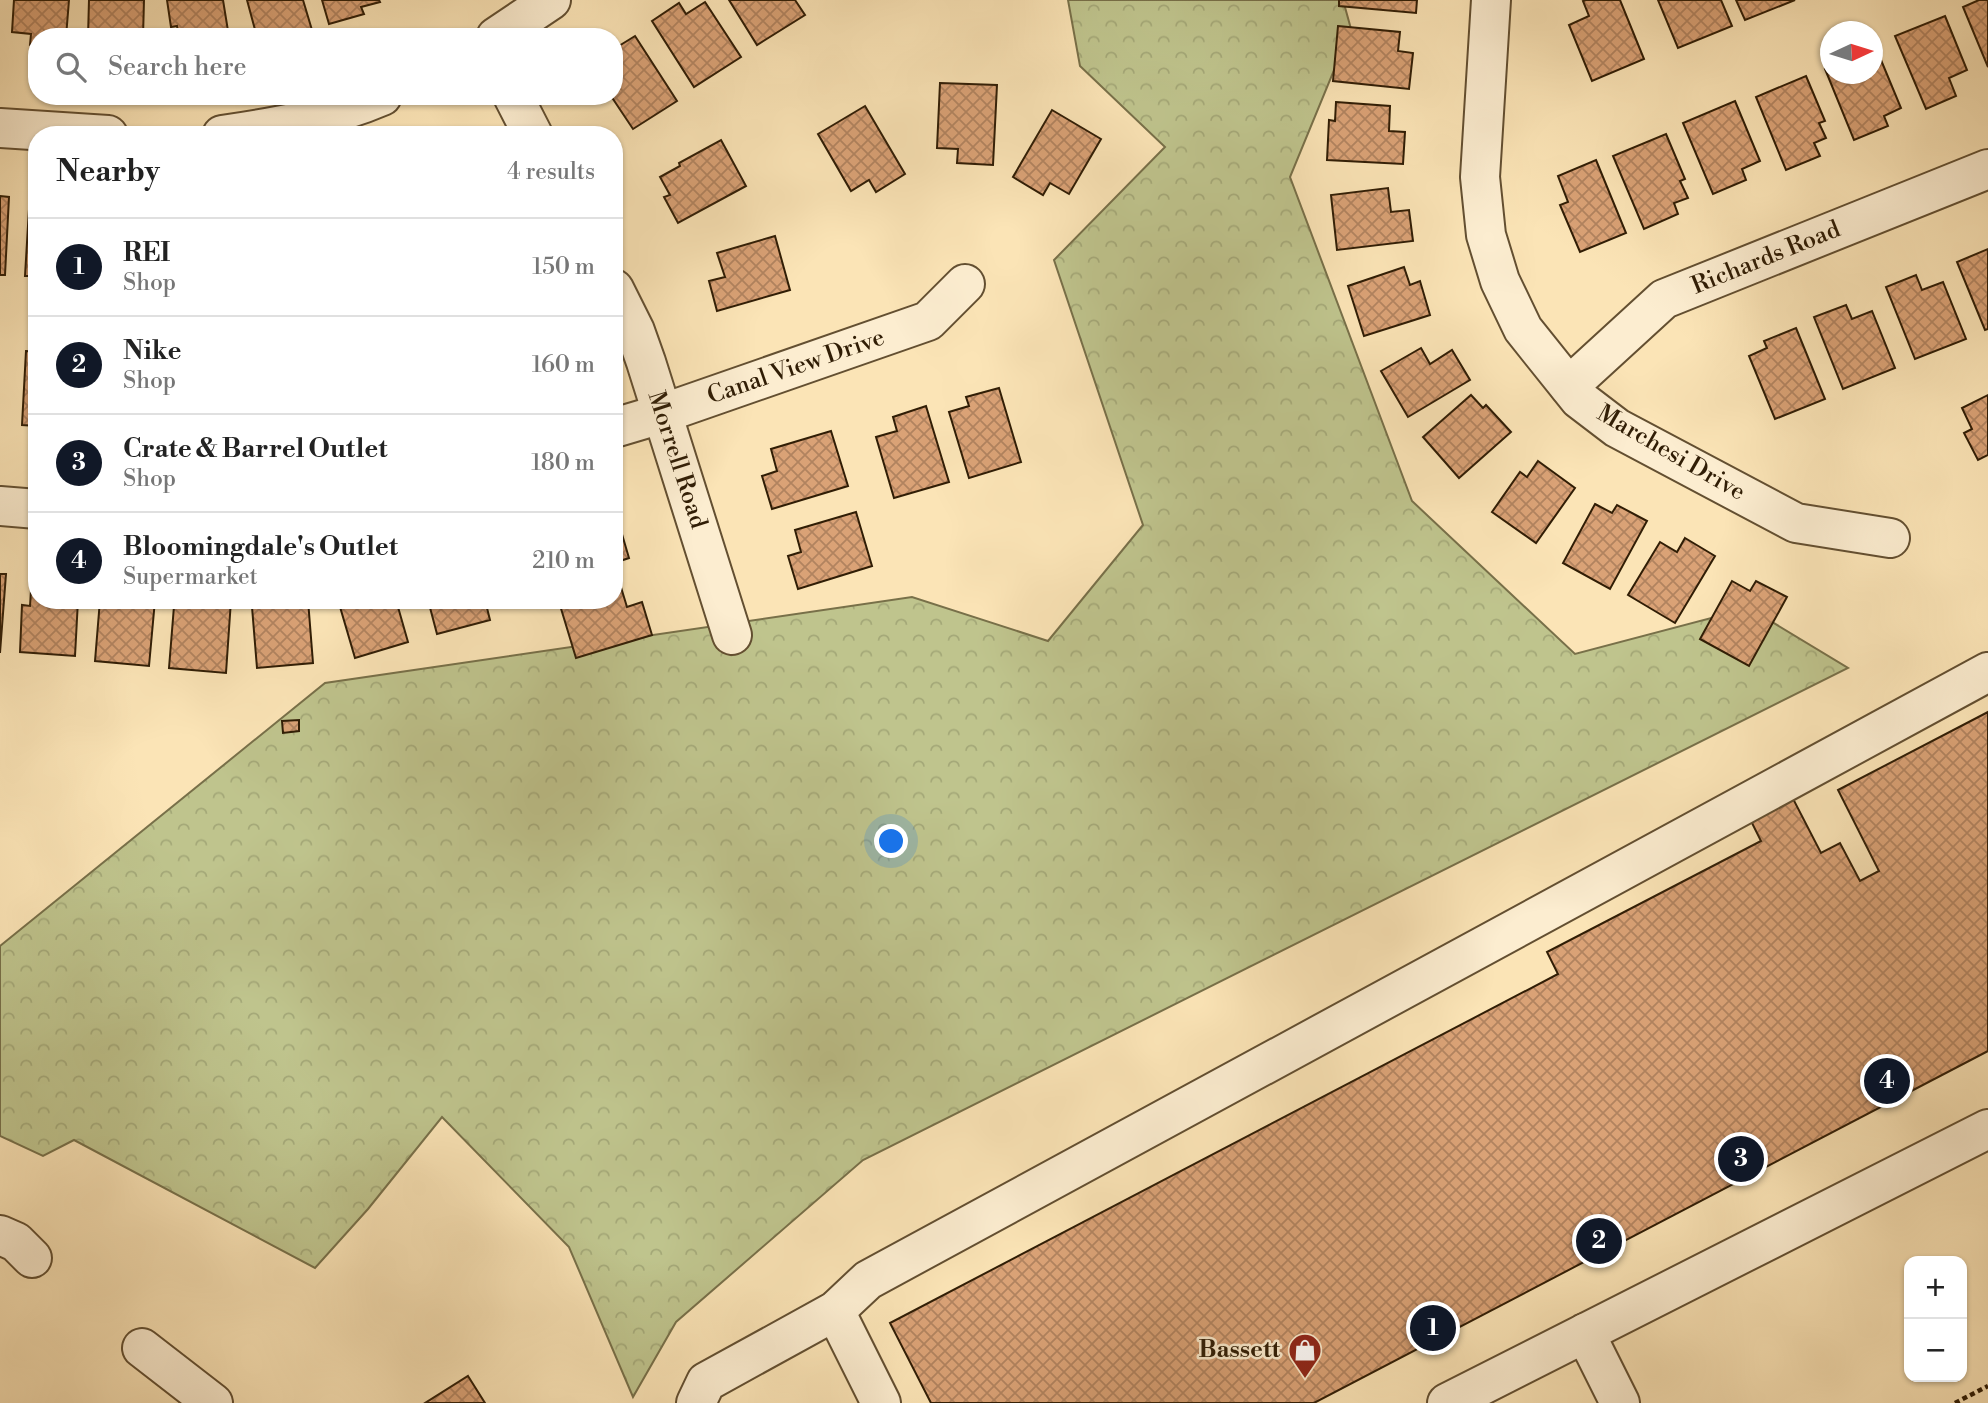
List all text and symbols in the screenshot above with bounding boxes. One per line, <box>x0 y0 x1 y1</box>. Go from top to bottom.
north arrow <box>1820 21 1883 84</box>
search box <box>28 28 623 105</box>
icon: search <box>52 48 90 86</box>
text: Search here <box>108 51 247 83</box>
text: Nearby <box>56 153 160 191</box>
text: 4 results <box>507 158 595 186</box>
street label: Richards Road <box>1687 214 1845 301</box>
text: REI <box>123 237 170 269</box>
text: 1 <box>73 253 85 281</box>
text: 150 m <box>532 253 595 281</box>
text: Shop <box>123 269 176 297</box>
street label: Canal View Drive <box>703 323 889 411</box>
text: Nike <box>123 335 181 367</box>
text: 2 <box>72 351 86 379</box>
text: 160 m <box>532 351 595 379</box>
text: Shop <box>123 367 176 395</box>
street label: Morrell Road <box>641 388 713 533</box>
street label: Marchesi Drive <box>1591 398 1751 508</box>
text: Crate & Barrel Outlet <box>123 433 388 465</box>
text: 3 <box>72 449 86 477</box>
text: 180 m <box>531 449 595 477</box>
text: Shop <box>123 465 176 493</box>
text: Bloomingdale's Outlet <box>123 531 398 563</box>
text: 4 <box>71 547 87 575</box>
text: 210 m <box>532 547 595 575</box>
text: Supermarket <box>123 563 258 591</box>
your location <box>874 824 908 858</box>
pin: 4 <box>1864 1055 1910 1107</box>
pin: 3 <box>1718 1133 1764 1185</box>
pin: 2 <box>1576 1215 1622 1267</box>
map controls <box>1904 1256 1967 1382</box>
button: + <box>1904 1256 1967 1319</box>
pin: 1 <box>1410 1302 1456 1354</box>
button: − <box>1904 1319 1967 1382</box>
shop icon: Bassett <box>1286 1331 1324 1380</box>
place label: Bassett <box>1199 1335 1280 1365</box>

